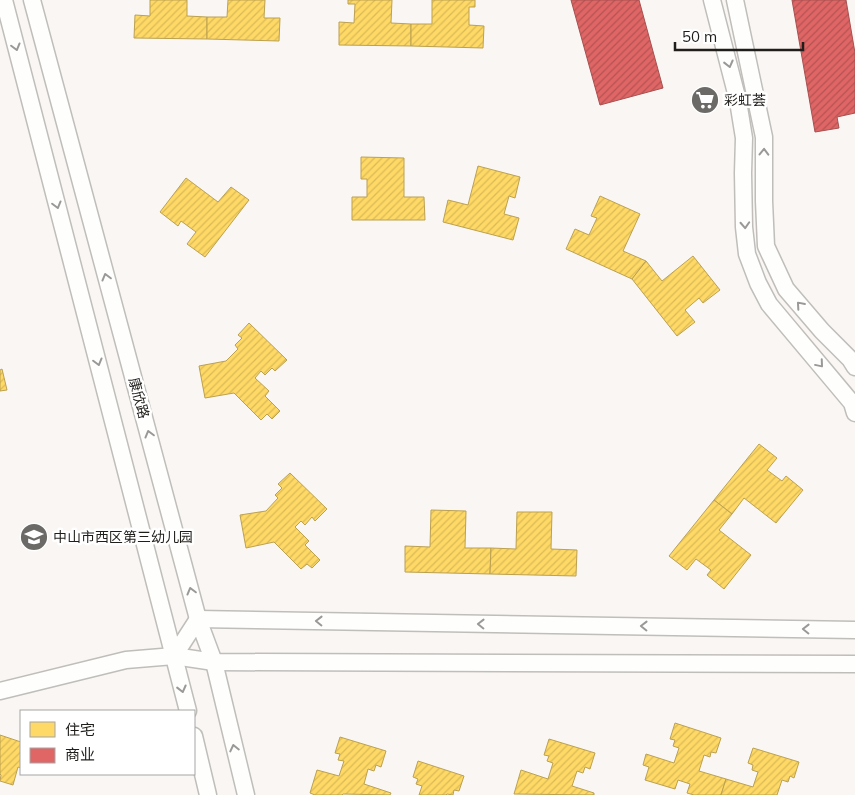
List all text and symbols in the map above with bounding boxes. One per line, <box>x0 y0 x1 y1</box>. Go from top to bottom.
scale bar <box>675 20 802 52</box>
text: 50 m <box>682 27 717 46</box>
one-way arrow <box>10 43 21 52</box>
one-way arrow <box>723 60 734 69</box>
supermarket icon: 彩虹荟 <box>690 85 720 115</box>
place label: 彩虹荟 <box>724 91 766 109</box>
one-way arrow <box>759 147 769 155</box>
one-way arrow <box>51 200 62 209</box>
one-way arrow <box>739 221 750 229</box>
one-way arrow <box>102 274 112 282</box>
one-way arrow <box>796 301 805 310</box>
one-way arrow <box>92 357 102 365</box>
one-way arrow <box>814 358 822 367</box>
street label: 康欣路 <box>125 375 153 421</box>
one-way arrow <box>144 431 154 439</box>
school or university icon: 中山市西区第三幼儿园 <box>19 522 49 552</box>
place label: 中山市西区第三幼儿园 <box>53 528 193 546</box>
one-way arrow <box>186 588 196 596</box>
one-way arrow <box>315 616 322 626</box>
one-way arrow <box>477 618 485 629</box>
one-way arrow <box>640 621 648 631</box>
one-way arrow <box>802 624 810 634</box>
one-way arrow <box>176 684 187 693</box>
legend <box>20 710 195 775</box>
text: 住宅 <box>65 720 95 739</box>
one-way arrow <box>229 743 240 752</box>
text: 商业 <box>65 745 95 764</box>

